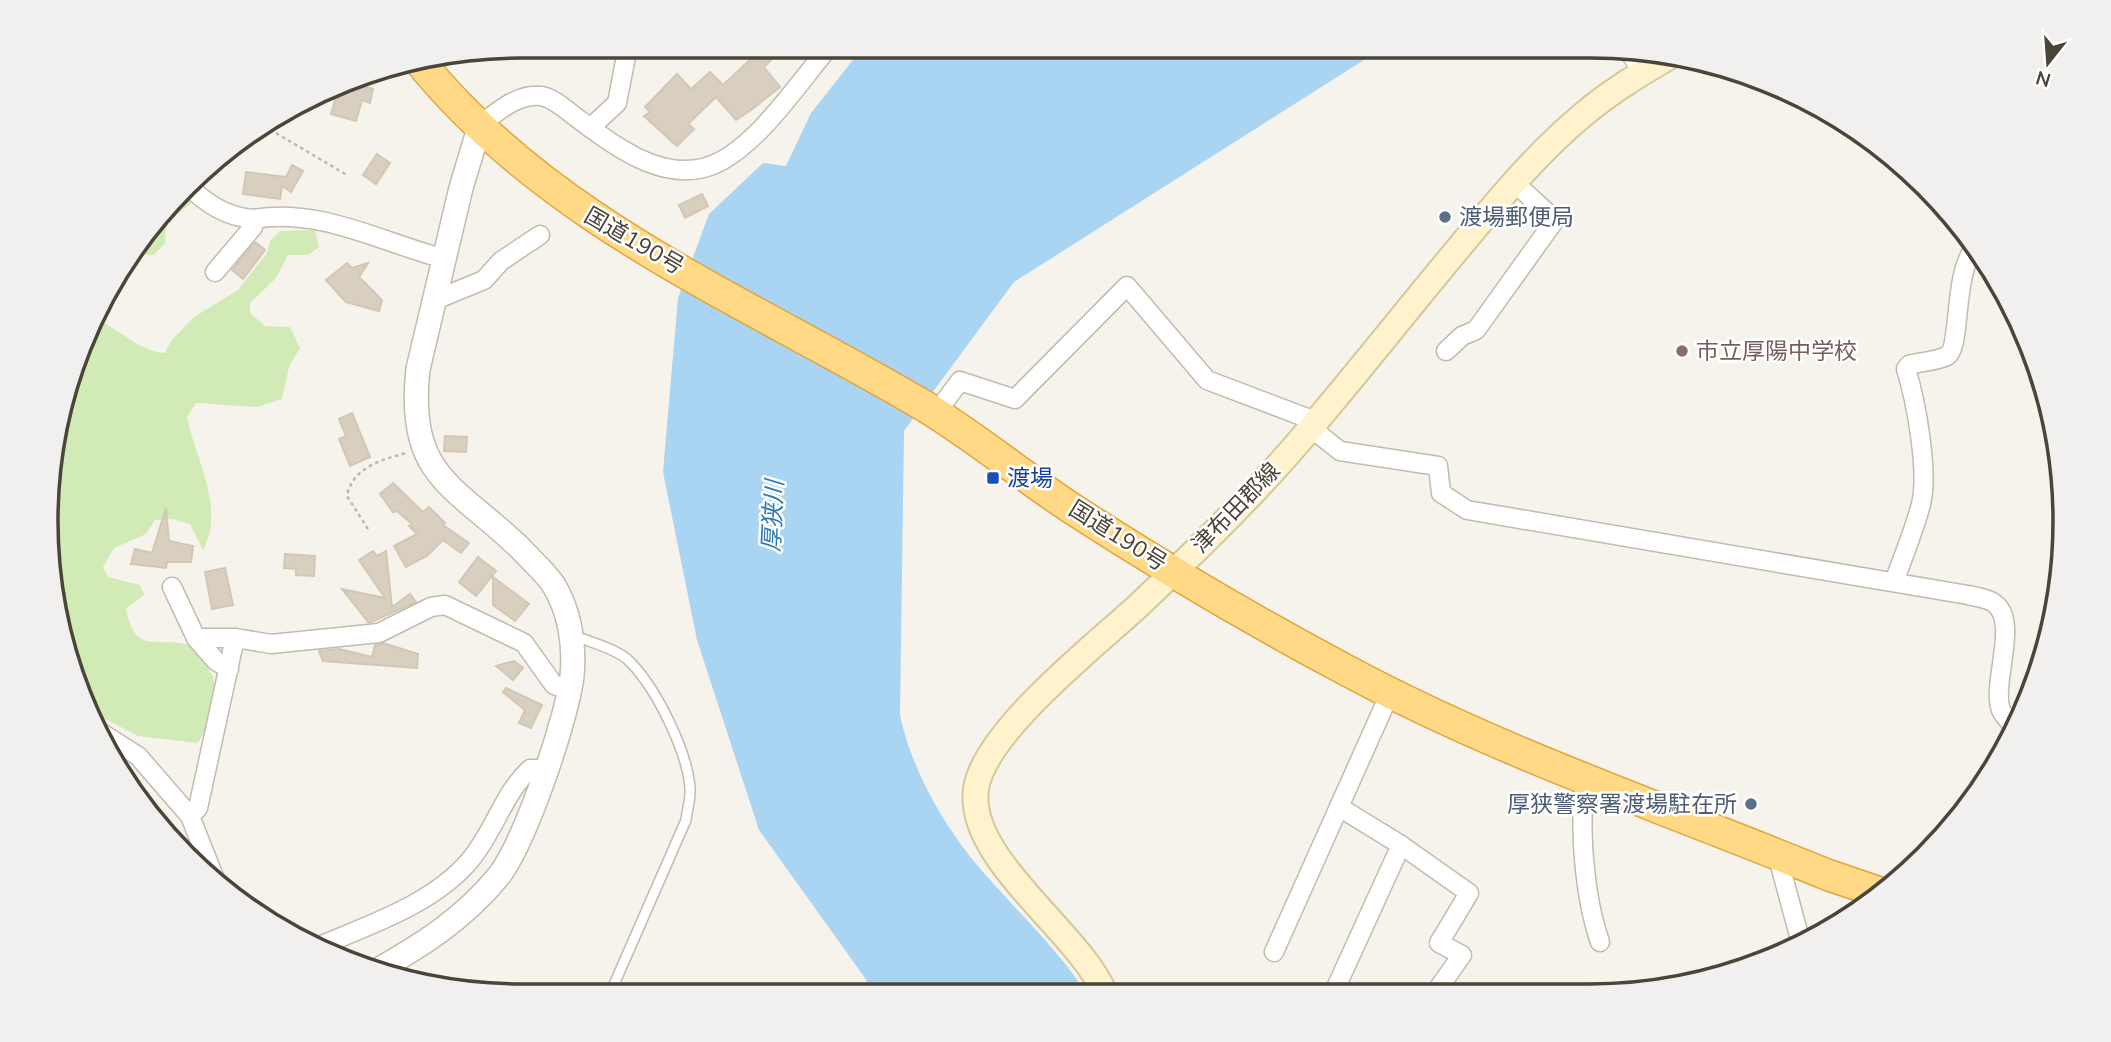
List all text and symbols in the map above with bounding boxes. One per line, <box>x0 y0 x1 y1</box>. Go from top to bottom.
north arrow <box>2013 28 2083 98</box>
text: N <box>2033 64 2054 93</box>
street label: 国道190号 <box>578 200 690 282</box>
place label: 渡場郵便局 <box>1459 202 1574 233</box>
marker: 渡場郵便局 <box>1437 209 1453 225</box>
place label: 市立厚陽中学校 <box>1696 336 1857 367</box>
marker: 市立厚陽中学校 <box>1674 343 1690 359</box>
street label: 津布田郡線 <box>1185 456 1287 560</box>
place label: 渡場 <box>1007 463 1053 494</box>
marker: 渡場 <box>985 470 1001 486</box>
water label: 厚狭川 <box>755 476 791 553</box>
street label: 国道190号 <box>1063 494 1173 578</box>
place label: 厚狭警察署渡場駐在所 <box>1507 789 1737 820</box>
marker: 厚狭警察署渡場駐在所 <box>1743 796 1759 812</box>

